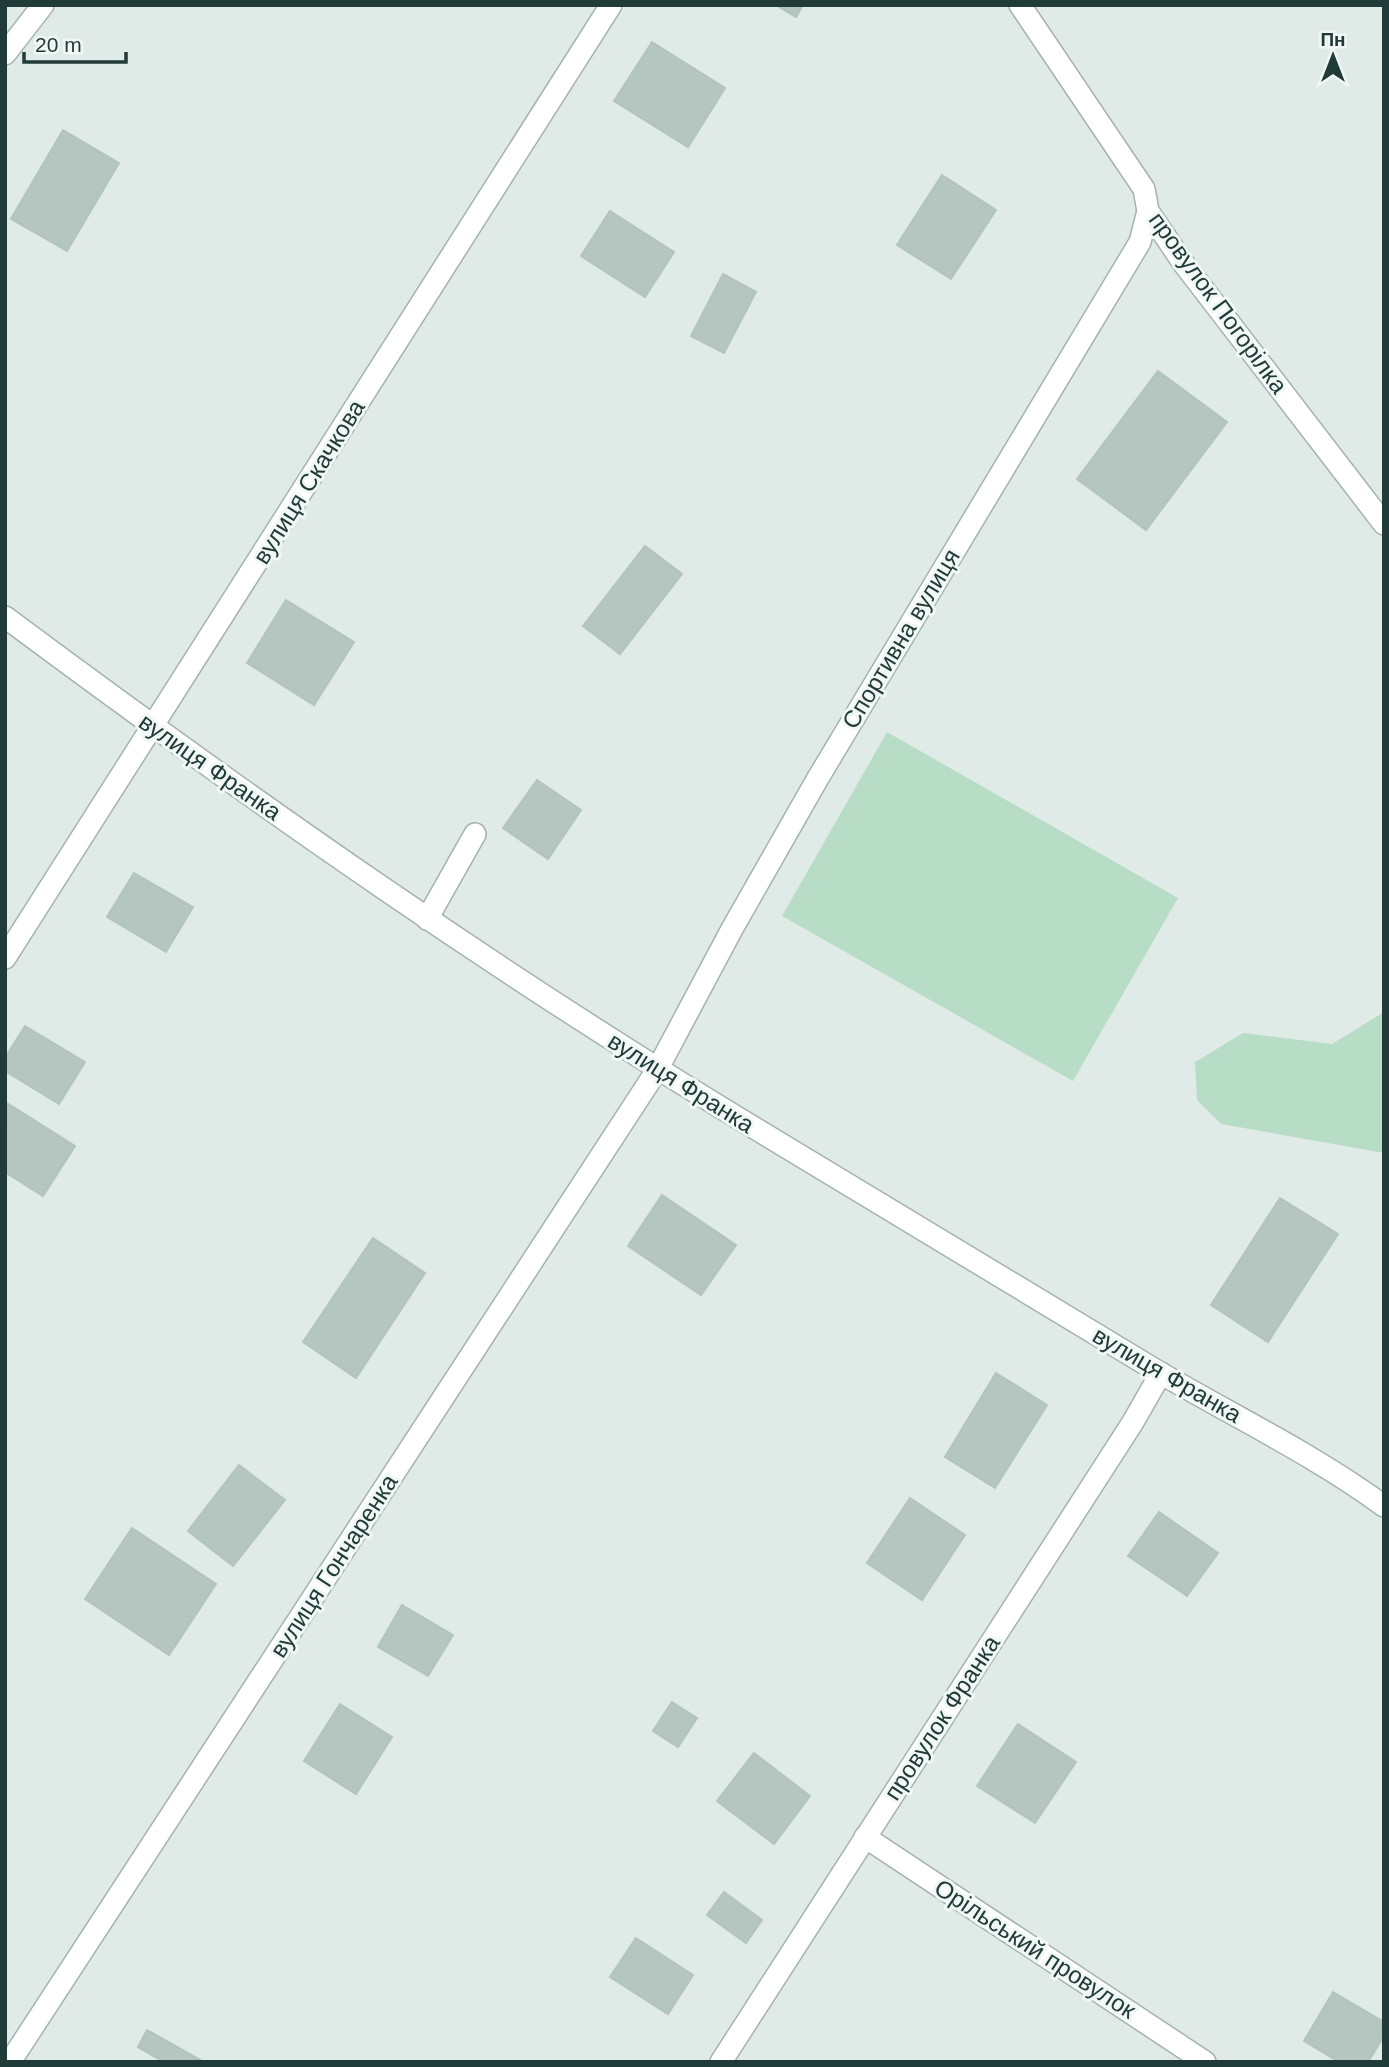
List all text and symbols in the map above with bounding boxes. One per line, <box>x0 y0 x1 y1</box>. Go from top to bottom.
scale bar <box>24 21 126 65</box>
north arrow <box>1298 21 1368 91</box>
text: Пн <box>1320 29 1346 50</box>
text: 20 m <box>35 33 82 56</box>
street label: провулок Погорілка <box>1144 207 1294 399</box>
street label: вулиця Скачкова <box>247 394 370 569</box>
street label: Спортивна вулиця <box>836 544 965 733</box>
street label: вулиця Франка <box>134 708 287 826</box>
street label: вулиця Франка <box>603 1027 760 1139</box>
street label: вулиця Франка <box>1088 1321 1247 1428</box>
street label: вулиця Гончаренка <box>264 1469 403 1662</box>
street label: провулок Франка <box>878 1630 1005 1805</box>
street label: Орільський провулок <box>930 1874 1141 2024</box>

